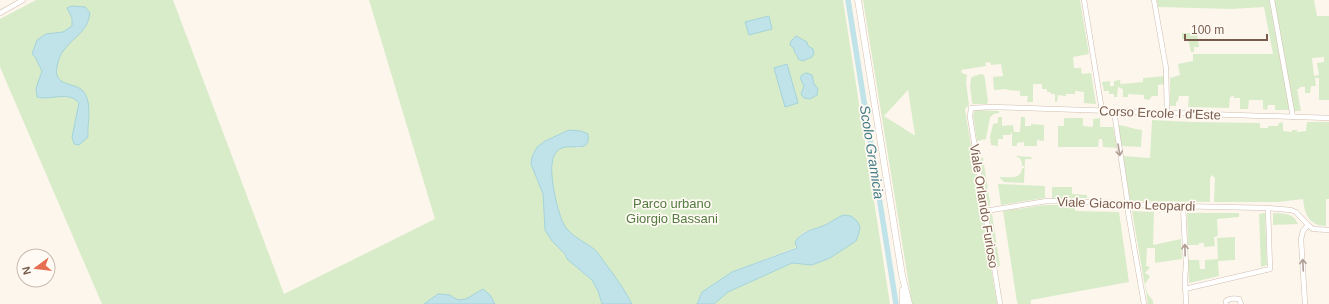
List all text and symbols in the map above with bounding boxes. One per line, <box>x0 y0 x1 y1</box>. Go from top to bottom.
scale bar <box>1185 16 1267 42</box>
text: 100 m <box>1191 23 1224 37</box>
street label: Corso Ercole I d'Este <box>1099 103 1221 123</box>
water label: Scolo Gramicia <box>857 104 887 200</box>
street label: Viale Orlando Furioso <box>967 143 1001 269</box>
one-way arrow <box>1115 143 1123 156</box>
street label: Viale Giacomo Leopardi <box>1057 194 1196 214</box>
park label: Parco urbano Giorgio Bassani <box>626 196 718 226</box>
one-way arrow <box>1182 244 1189 257</box>
north arrow <box>16 248 56 288</box>
one-way arrow <box>1299 259 1307 272</box>
text: N <box>20 265 33 276</box>

